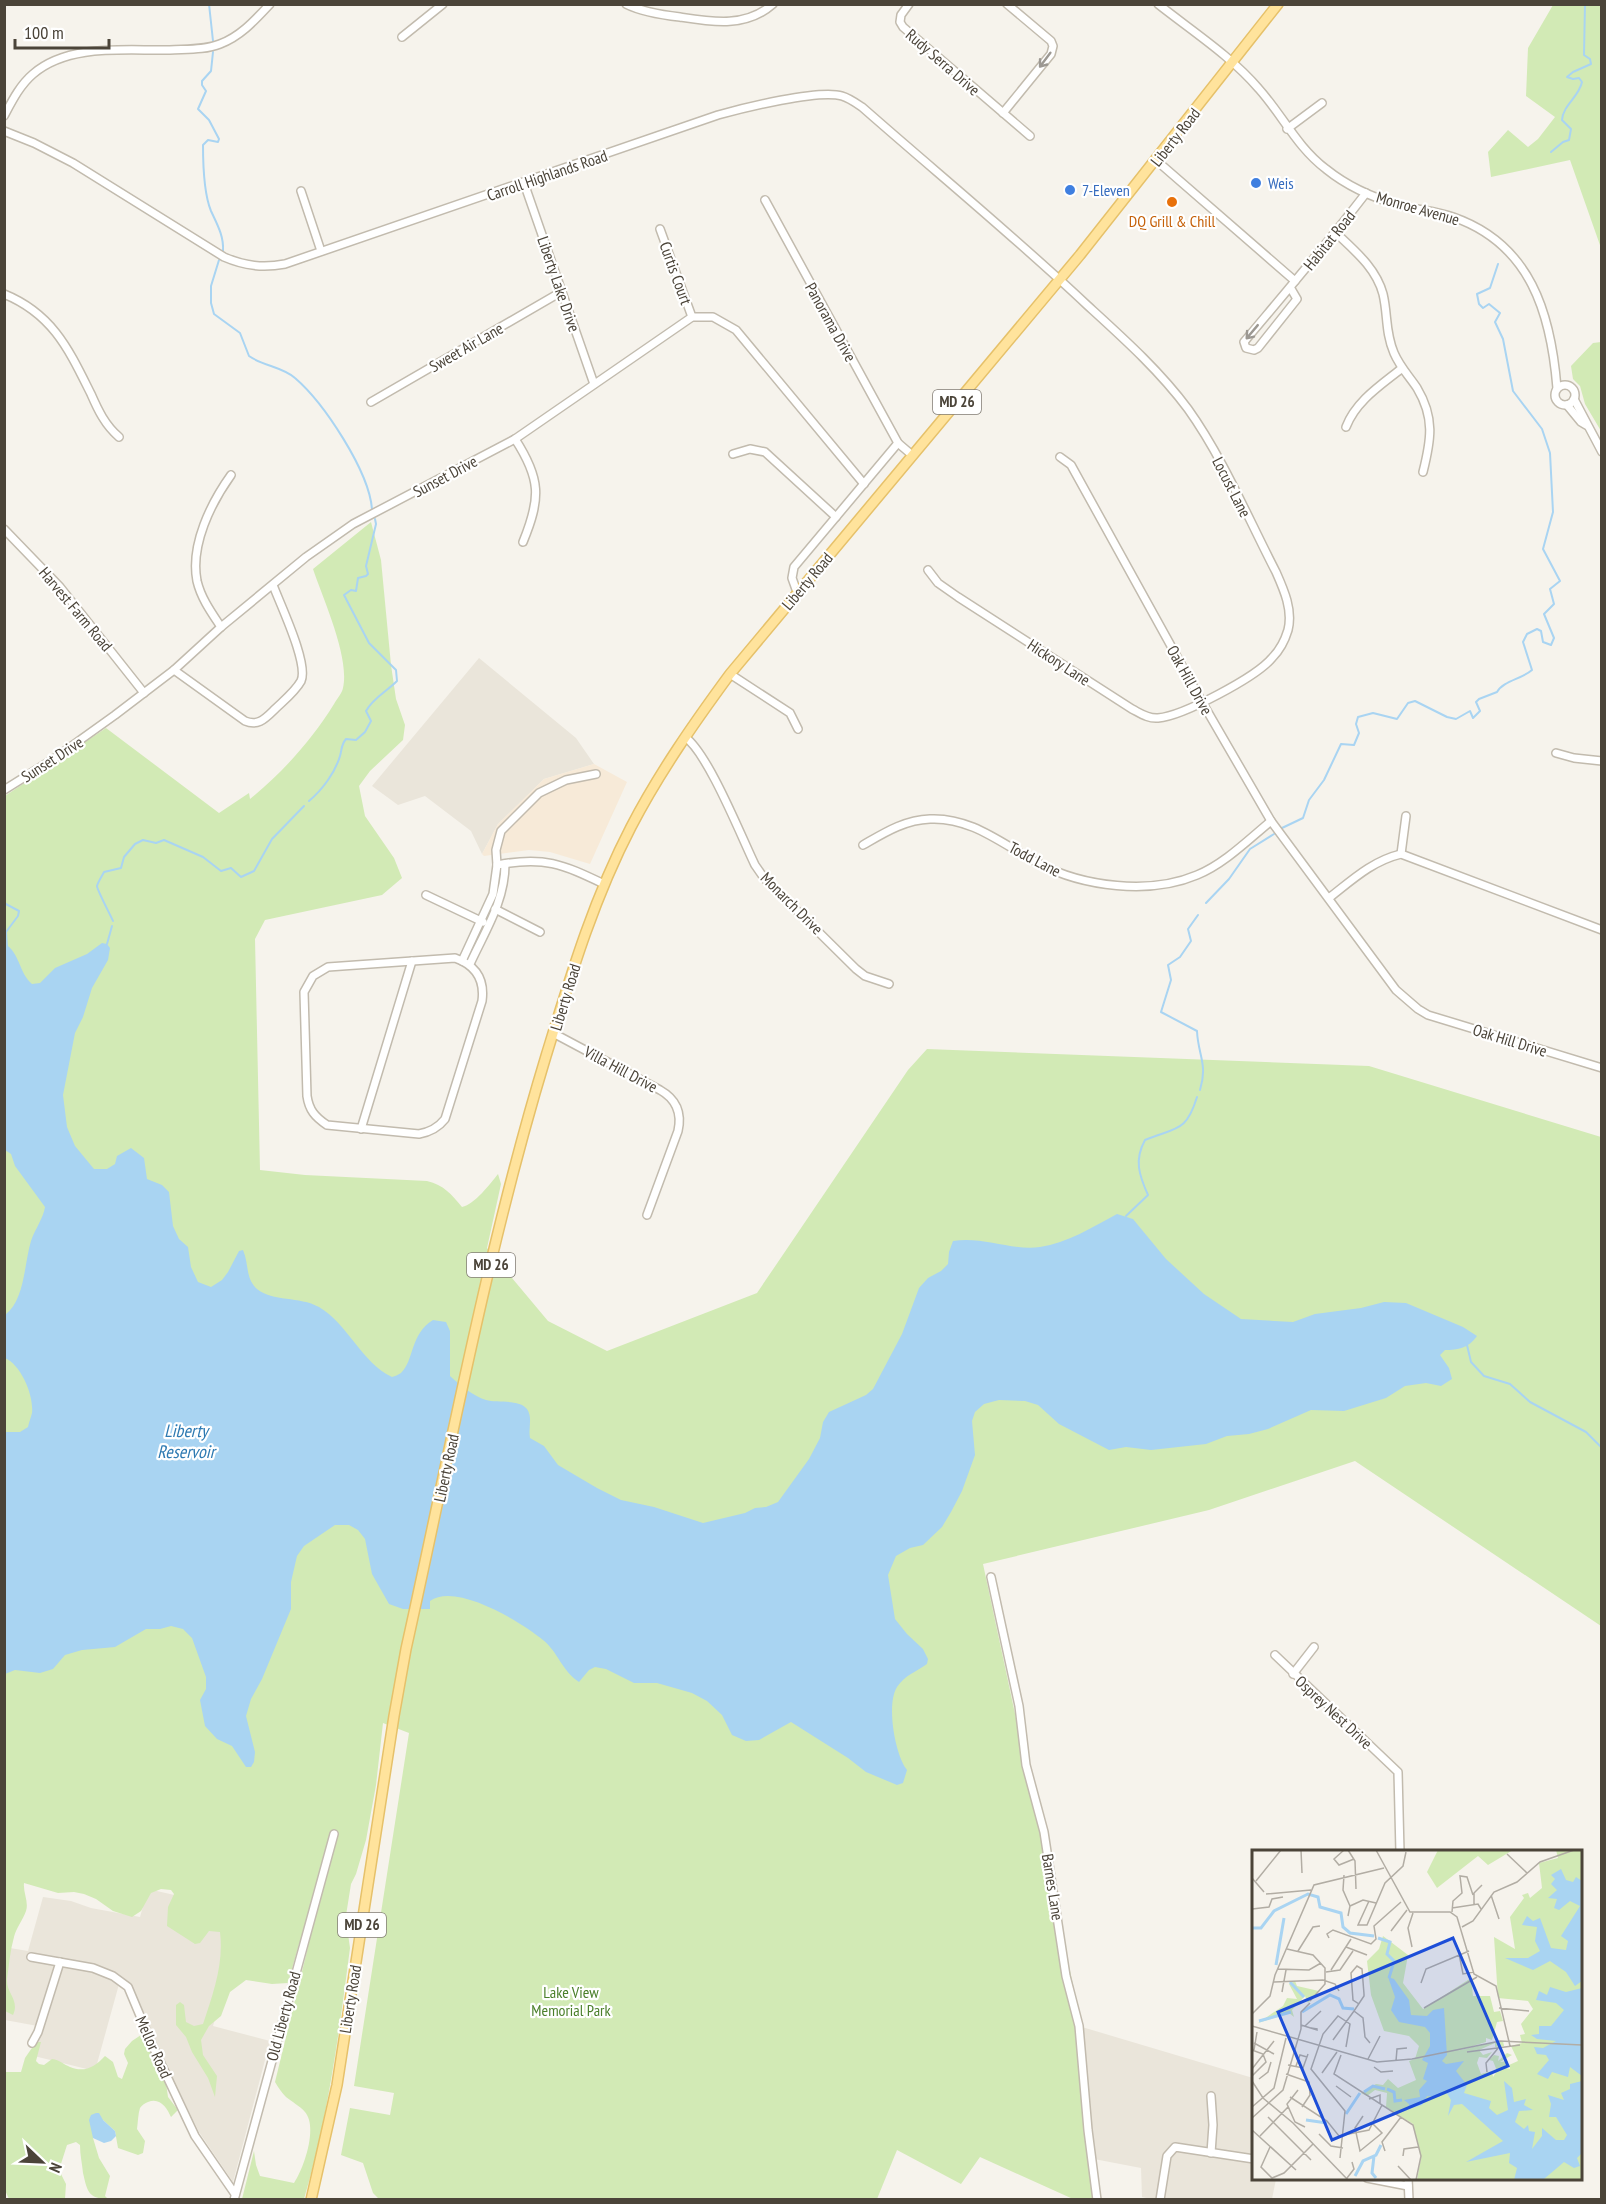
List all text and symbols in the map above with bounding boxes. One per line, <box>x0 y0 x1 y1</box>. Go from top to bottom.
scale bar <box>15 12 110 50</box>
text: 100 m <box>24 21 64 44</box>
street label: Rudy Serra Drive <box>902 24 984 100</box>
one-way arrow <box>1039 52 1051 68</box>
street label: Liberty Road <box>1146 104 1204 170</box>
street label: Carroll Highlands Road <box>484 145 610 205</box>
place label: Weis <box>1268 173 1294 193</box>
marker: Weis <box>1249 176 1263 190</box>
place label: 7-Eleven <box>1082 180 1130 200</box>
marker: 7-Eleven <box>1063 183 1077 197</box>
street label: Monroe Avenue <box>1374 187 1462 229</box>
marker: DQ Grill & Chill <box>1165 195 1179 209</box>
street label: Habitat Road <box>1299 206 1359 274</box>
place label: DQ Grill & Chill <box>1129 211 1215 231</box>
street label: Liberty Lake Drive <box>533 234 585 334</box>
street label: Curtis Court <box>655 239 697 308</box>
street label: Panorama Drive <box>801 279 861 365</box>
street label: Sweet Air Lane <box>426 318 506 376</box>
one-way arrow <box>1246 324 1259 340</box>
road number: MD 26 <box>933 390 981 414</box>
street label: Sunset Drive <box>410 451 480 501</box>
street label: Locust Lane <box>1208 453 1256 521</box>
street label: Liberty Road <box>777 548 837 614</box>
street label: Harvest Farm Road <box>35 563 117 655</box>
street label: Hickory Lane <box>1024 634 1094 690</box>
street label: Oak Hill Drive <box>1163 642 1217 718</box>
street label: Sunset Drive <box>17 732 87 786</box>
street label: Todd Lane <box>1006 837 1064 881</box>
street label: Monarch Drive <box>757 868 827 938</box>
street label: Liberty Road <box>545 961 585 1033</box>
street label: Oak Hill Drive <box>1471 1019 1549 1061</box>
street label: Villa Hill Drive <box>580 1041 661 1097</box>
road number: MD 26 <box>467 1253 515 1277</box>
water label: Liberty Reservoir <box>157 1419 218 1463</box>
street label: Liberty Road <box>429 1432 463 1504</box>
street label: Osprey Nest Drive <box>1291 1671 1377 1753</box>
inset map <box>1252 1850 1582 2180</box>
street label: Barnes Lane <box>1038 1852 1068 1922</box>
road number: MD 26 <box>338 1913 386 1937</box>
street label: Liberty Road <box>335 1963 365 2035</box>
street label: Old Liberty Road <box>261 1969 305 2063</box>
park label: Lake View Memorial Park <box>531 1982 611 2020</box>
street label: Mellor Road <box>131 2013 177 2081</box>
north arrow <box>12 2132 72 2192</box>
text: N <box>45 2160 67 2176</box>

